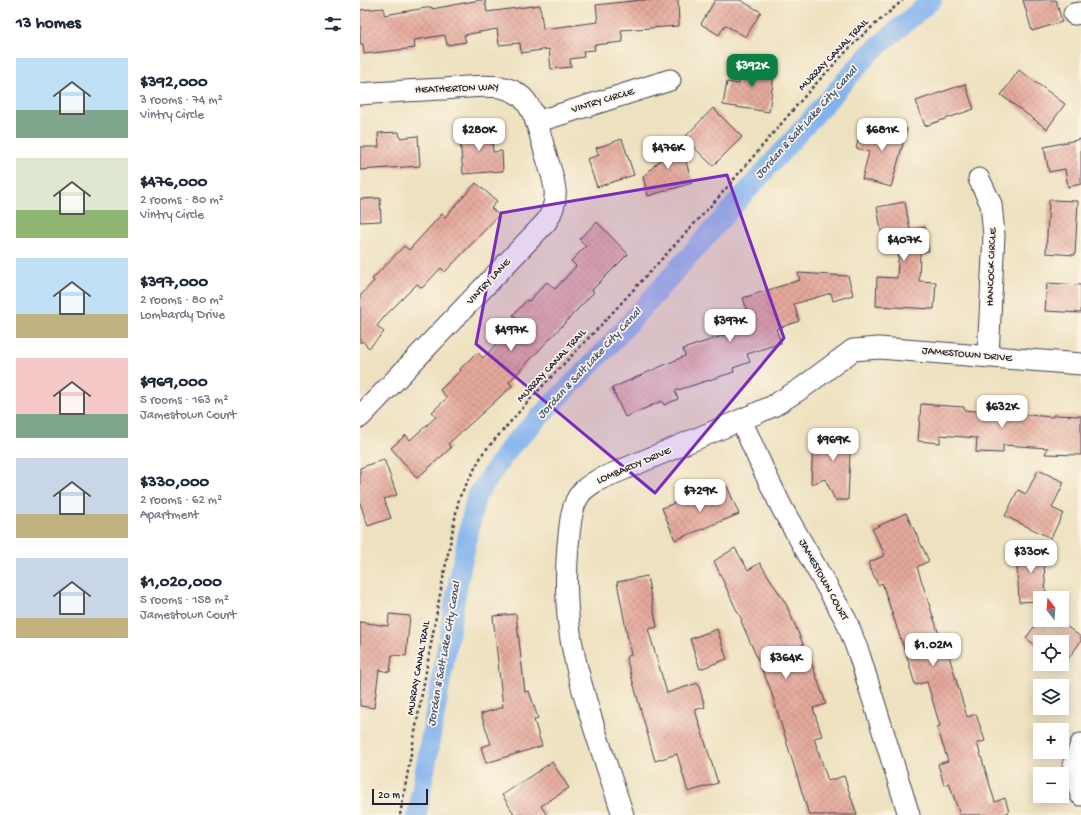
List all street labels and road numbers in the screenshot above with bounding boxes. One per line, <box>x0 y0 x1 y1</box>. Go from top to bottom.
street label: MURRAY CANAL TRAIL <box>796 16 872 94</box>
street label: HEATHERTON WAY <box>415 82 499 96</box>
street label: VINTRY CIRCLE <box>569 85 637 117</box>
street label: HANCOCK CIRCLE <box>985 226 999 306</box>
street label: VINTRY LANE <box>464 256 514 308</box>
street label: MURRAY CANAL TRAIL <box>515 326 590 405</box>
street label: JAMESTOWN DRIVE <box>921 345 1014 365</box>
street label: LOMBARDY DRIVE <box>595 444 674 487</box>
street label: JAMESTOWN COURT <box>796 537 851 623</box>
street label: MURRAY CANAL TRAIL <box>405 619 433 716</box>

